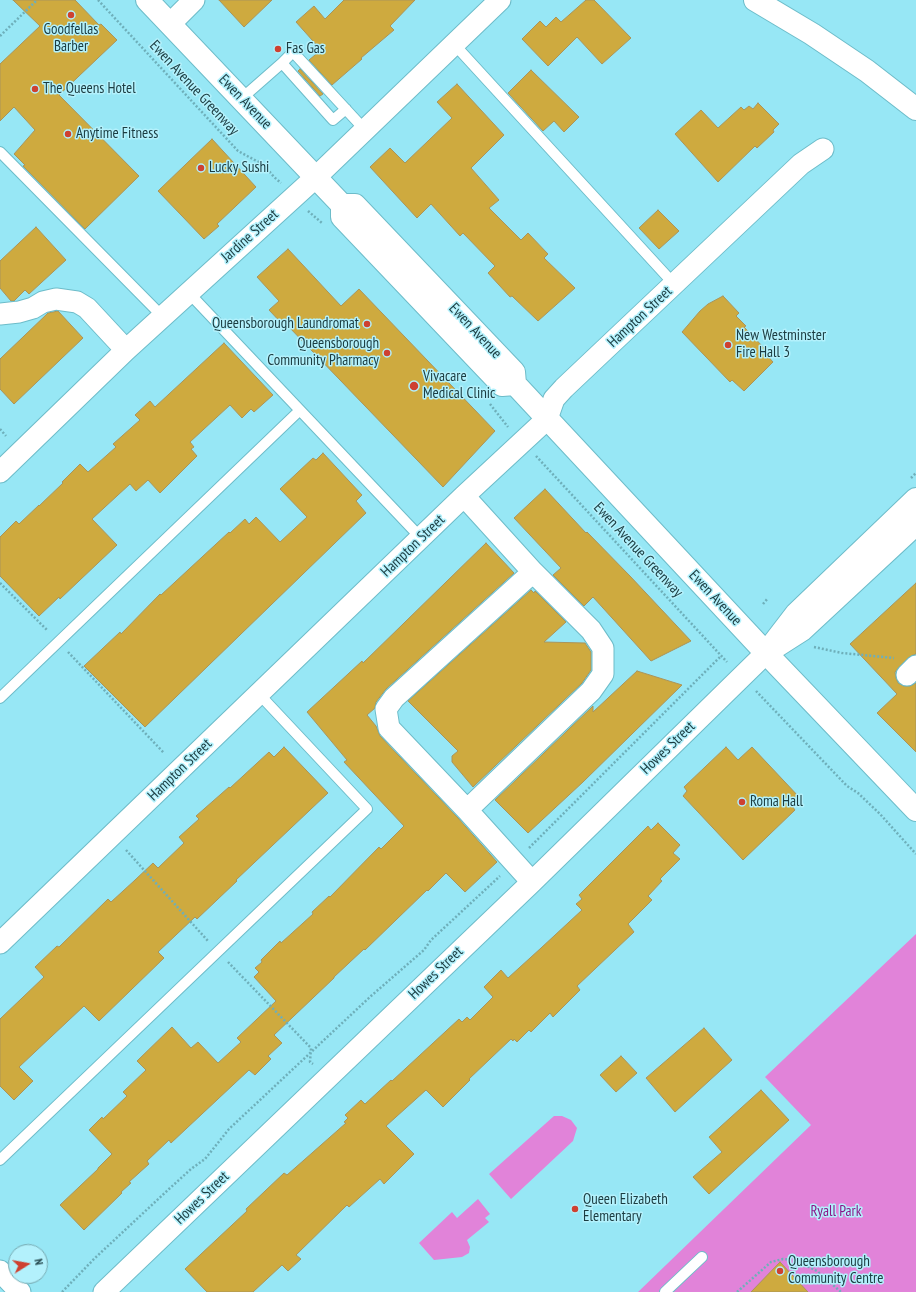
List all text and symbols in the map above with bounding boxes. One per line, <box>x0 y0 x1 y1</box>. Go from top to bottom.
marker: Goodfellas Barber <box>66 10 76 20</box>
place label: Goodfellas Barber <box>44 21 98 56</box>
street label: Ewen Avenue Greenway <box>145 37 243 139</box>
place label: Fas Gas <box>286 40 325 58</box>
marker: Fas Gas <box>273 44 283 54</box>
street label: Ewen Avenue <box>215 71 275 133</box>
place label: The Queens Hotel <box>43 80 136 98</box>
marker: The Queens Hotel <box>30 84 40 94</box>
place label: Anytime Fitness <box>76 125 158 143</box>
marker: Anytime Fitness <box>63 129 73 139</box>
place label: Lucky Sushi <box>209 159 269 177</box>
marker: Lucky Sushi <box>196 163 206 173</box>
street label: Jardine Street <box>218 206 282 266</box>
street label: Hampton Street <box>604 283 676 351</box>
street label: Ewen Avenue <box>445 300 505 362</box>
place label: Queensborough Laundromat <box>212 315 359 333</box>
marker: Queensborough Laundromat <box>362 319 372 329</box>
place label: New Westminster Fire Hall 3 <box>736 327 826 362</box>
place label: Queensborough Community Pharmacy <box>267 335 379 370</box>
marker: New Westminster Fire Hall 3 <box>723 340 733 350</box>
marker: Queensborough Community Pharmacy <box>382 348 392 358</box>
place label: Vivacare Medical Clinic <box>423 368 495 403</box>
marker: Vivacare Medical Clinic <box>408 380 420 392</box>
street label: Ewen Avenue Greenway <box>589 499 687 601</box>
street label: Hampton Street <box>377 511 449 581</box>
street label: Ewen Avenue <box>685 567 745 629</box>
street label: Howes Street <box>637 718 699 778</box>
street label: Hampton Street <box>144 735 216 805</box>
place label: Roma Hall <box>750 793 803 811</box>
marker: Roma Hall <box>737 797 747 807</box>
street label: Howes Street <box>405 943 467 1003</box>
street label: Howes Street <box>171 1168 233 1228</box>
place label: Queen Elizabeth Elementary <box>583 1191 668 1226</box>
park label: Ryall Park <box>811 1203 861 1221</box>
marker: Queen Elizabeth Elementary <box>570 1204 580 1214</box>
north arrow <box>8 1244 48 1284</box>
place label: Queensborough Community Centre <box>788 1253 883 1288</box>
text: N <box>31 1258 46 1266</box>
marker: Queensborough Community Centre <box>775 1266 785 1276</box>

